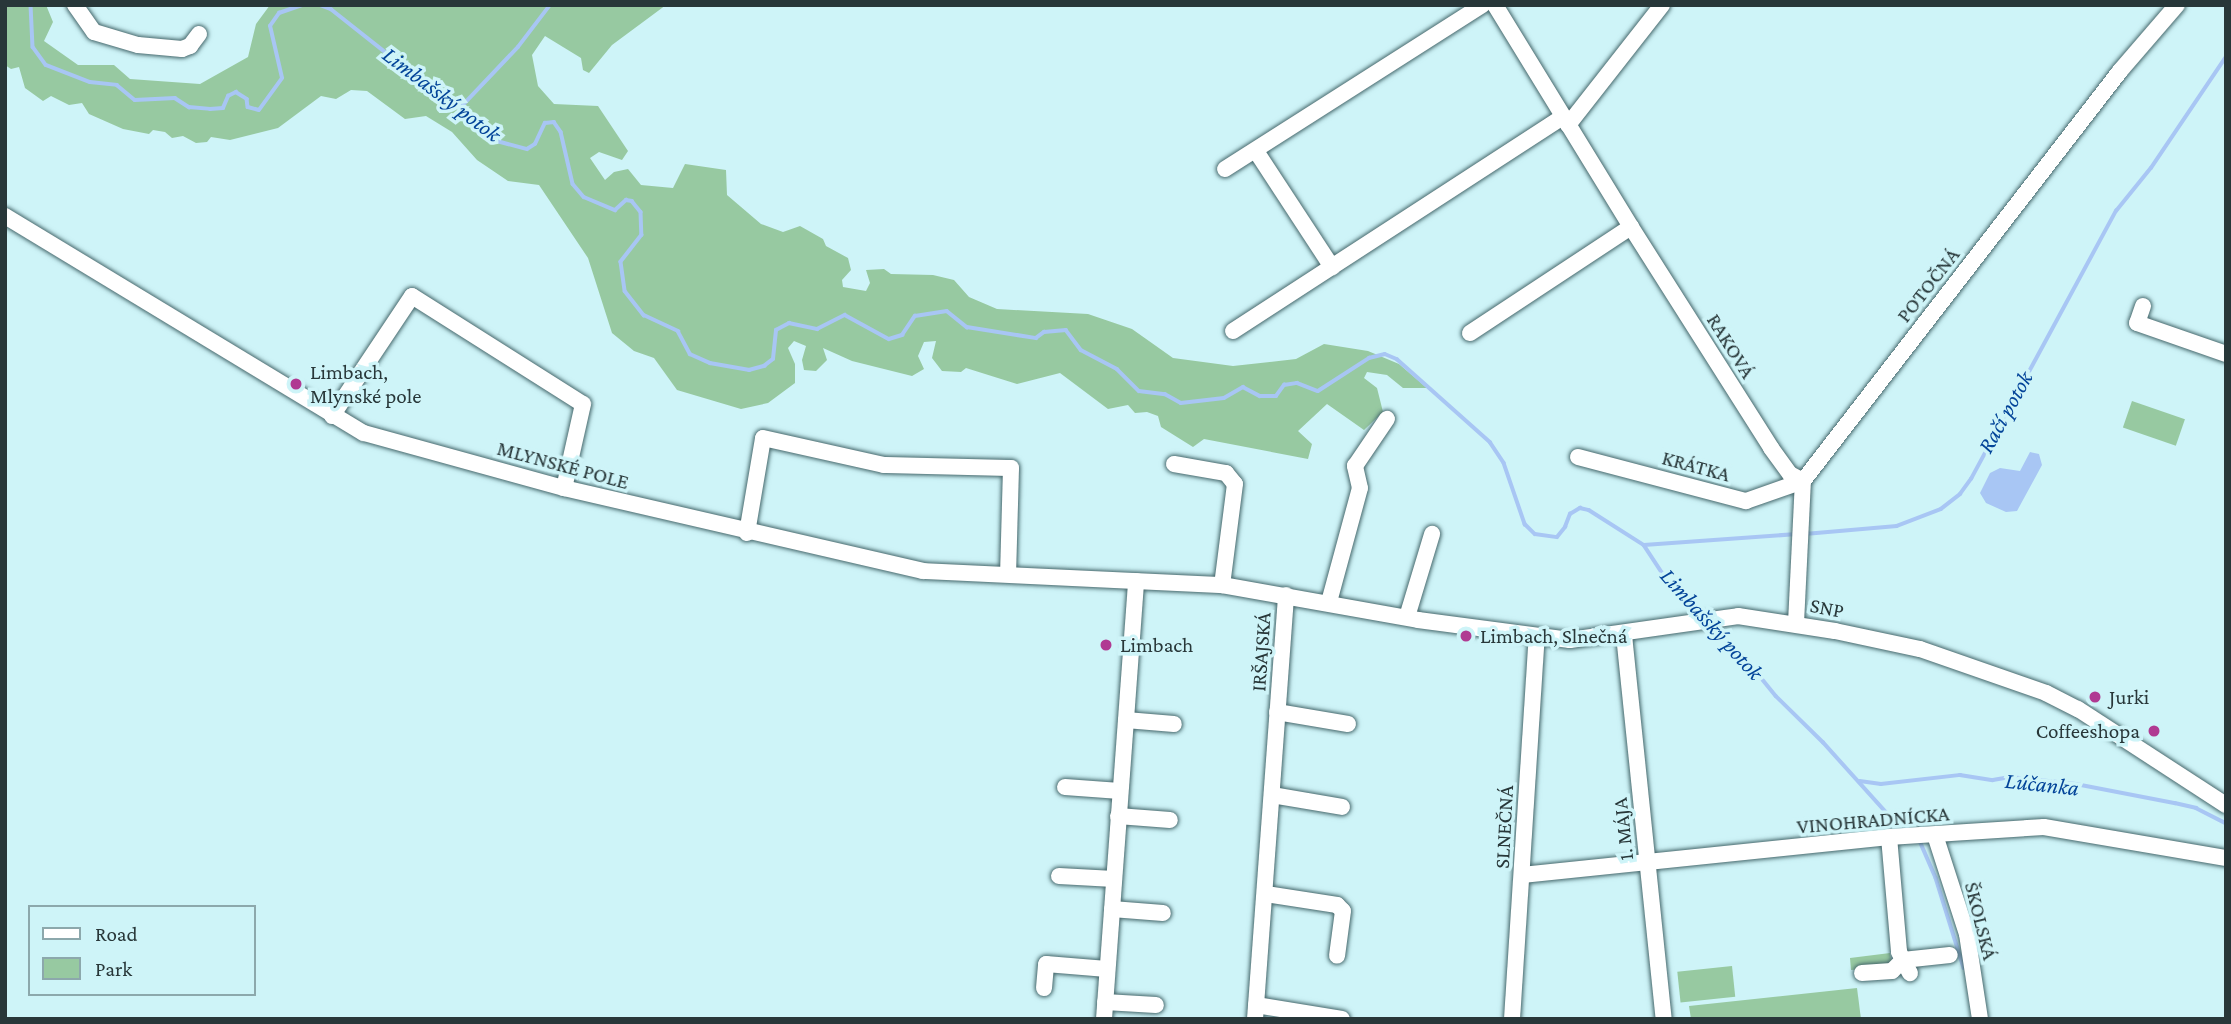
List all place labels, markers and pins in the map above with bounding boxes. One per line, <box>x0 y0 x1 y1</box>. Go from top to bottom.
place label: Limbach, Mlynské pole <box>310 359 421 409</box>
marker: Limbach, Mlynské pole <box>288 376 304 392</box>
place label: Limbach, Slnečná <box>1480 623 1628 649</box>
marker: Limbach, Slnečná <box>1458 628 1474 644</box>
place label: Limbach <box>1120 632 1193 658</box>
marker: Limbach <box>1098 637 1114 653</box>
place label: Jurki <box>2109 684 2149 710</box>
marker: Jurki <box>2087 689 2103 705</box>
place label: Coffeeshopa <box>2036 718 2140 744</box>
marker: Coffeeshopa <box>2146 723 2162 739</box>

